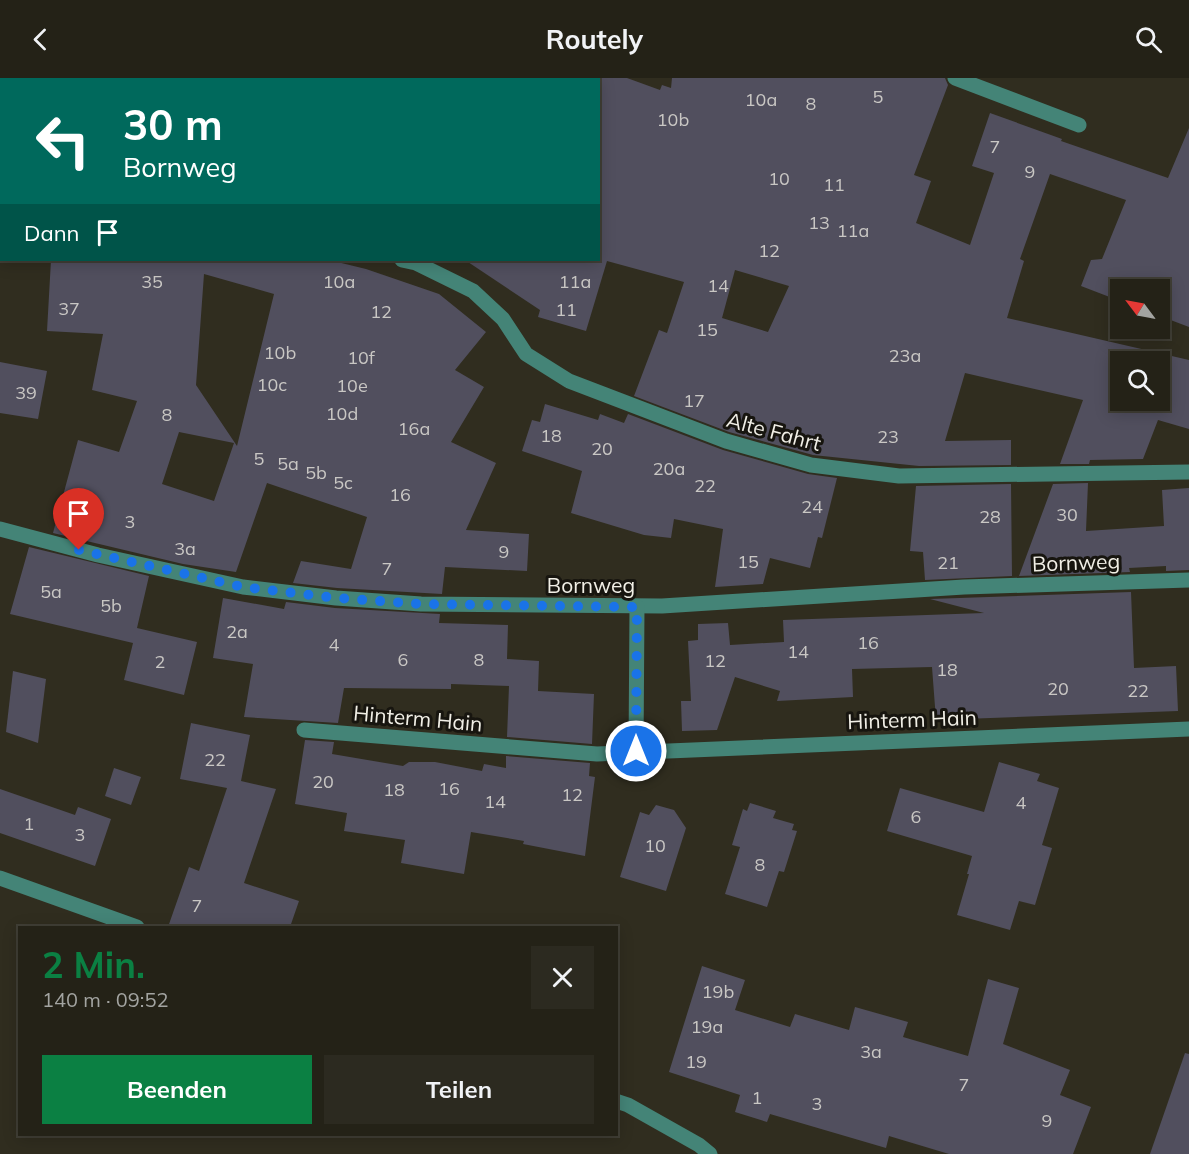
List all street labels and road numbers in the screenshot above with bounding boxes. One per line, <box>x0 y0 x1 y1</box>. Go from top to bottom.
street label: Alte Fahrt <box>724 406 824 456</box>
street label: Bornweg <box>1031 547 1121 577</box>
street label: Bornweg <box>547 572 635 598</box>
street label: Hinterm Hain <box>352 699 484 737</box>
street label: Hinterm Hain <box>847 704 977 734</box>

